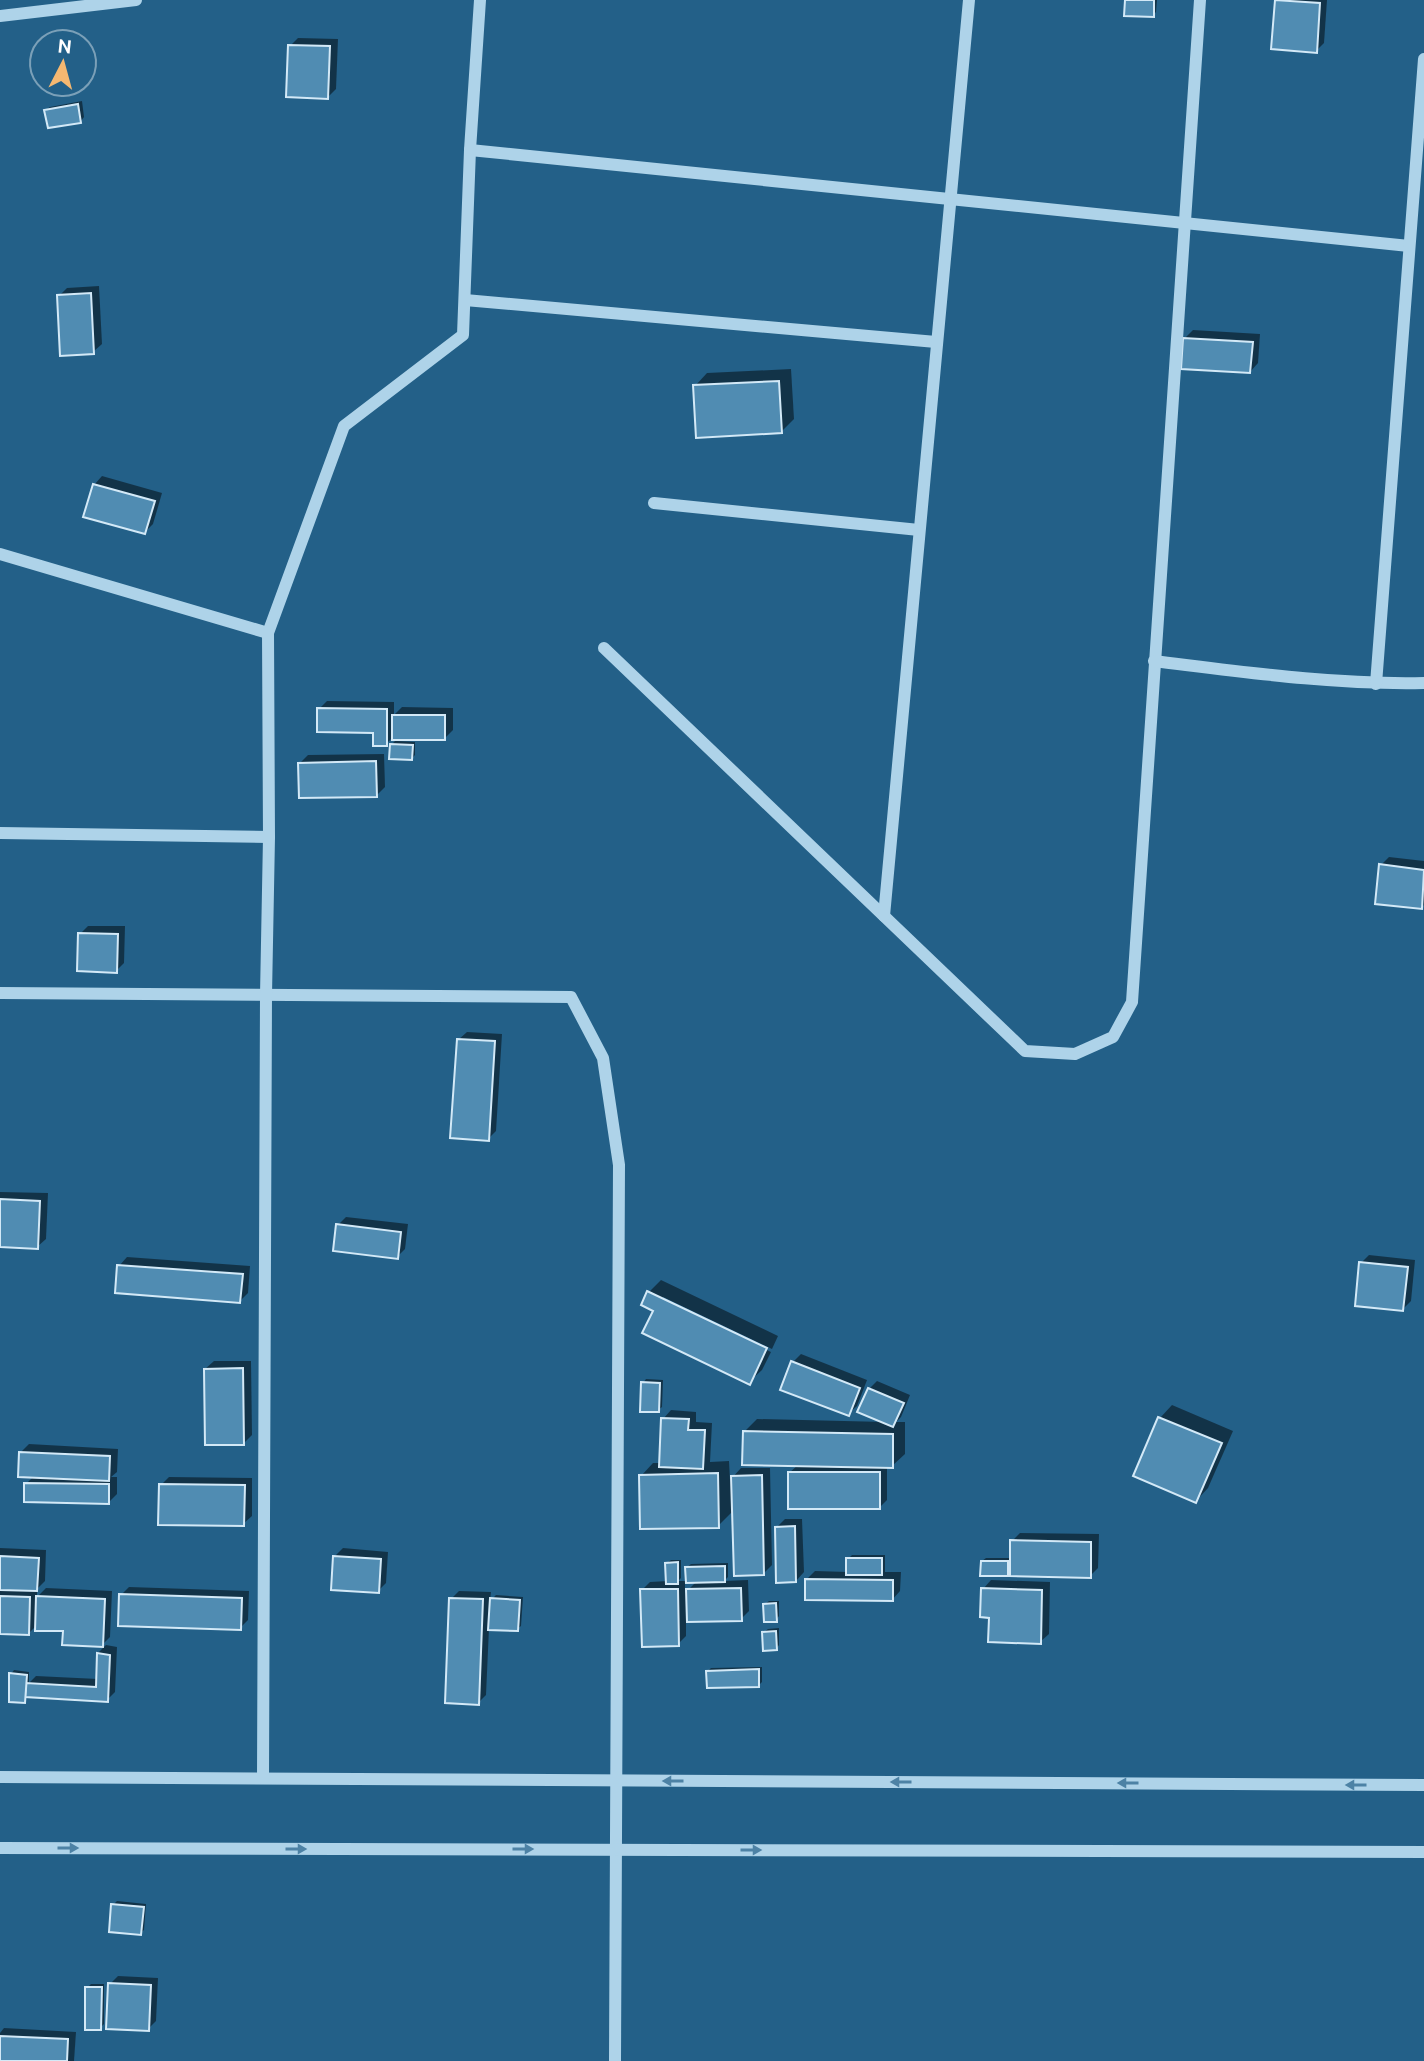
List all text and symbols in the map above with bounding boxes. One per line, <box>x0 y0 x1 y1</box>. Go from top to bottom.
north arrow <box>28 28 98 98</box>
text: N <box>57 34 73 58</box>
one-way arrow <box>662 1775 684 1787</box>
one-way arrow <box>890 1776 912 1788</box>
one-way arrow <box>1117 1777 1139 1789</box>
one-way arrow <box>1345 1779 1367 1790</box>
one-way arrow <box>57 1842 79 1854</box>
one-way arrow <box>285 1843 307 1855</box>
one-way arrow <box>512 1843 534 1855</box>
one-way arrow <box>740 1844 762 1856</box>

